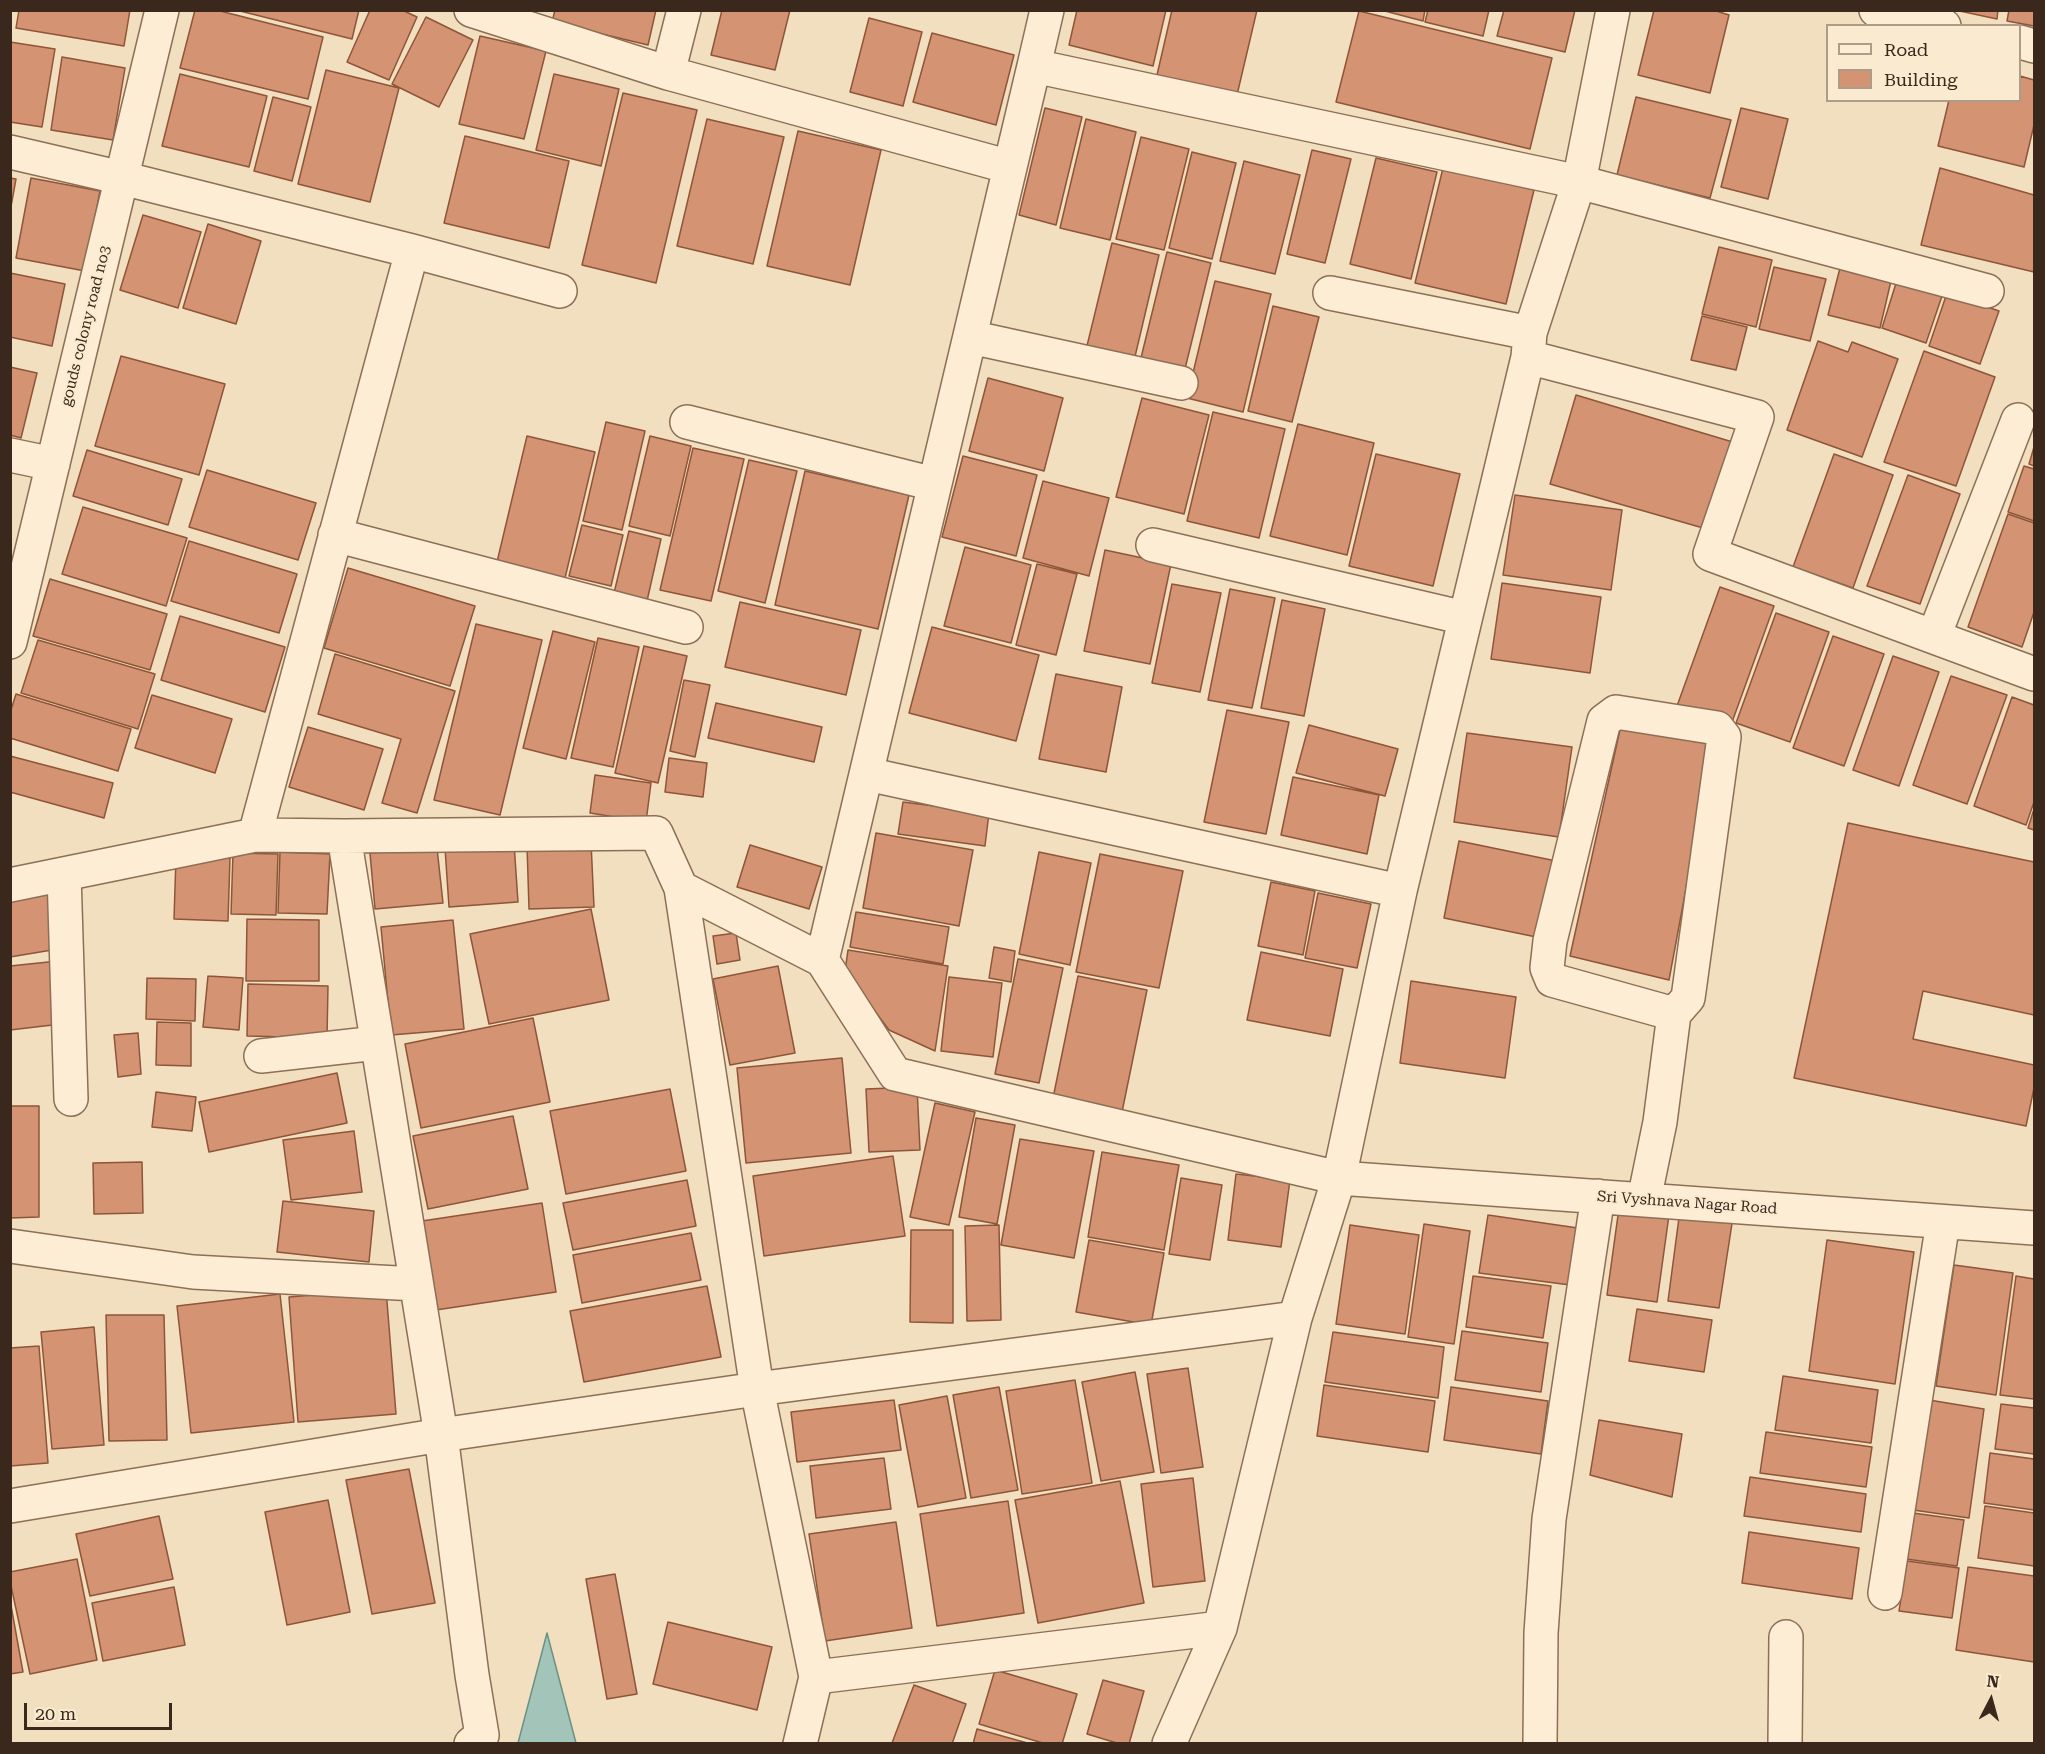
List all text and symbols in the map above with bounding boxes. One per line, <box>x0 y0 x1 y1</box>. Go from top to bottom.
legend <box>1826 24 2021 102</box>
text: Road <box>1884 39 1928 60</box>
text: Building <box>1884 69 1958 90</box>
street label: gouds colony road no3 <box>57 244 115 408</box>
street label: Sri Vyshnava Nagar Road <box>1596 1188 1778 1218</box>
north arrow <box>1961 1670 2021 1730</box>
text: N <box>1986 1672 2000 1692</box>
scale bar <box>27 1691 176 1729</box>
text: 20 m <box>35 1703 76 1724</box>

